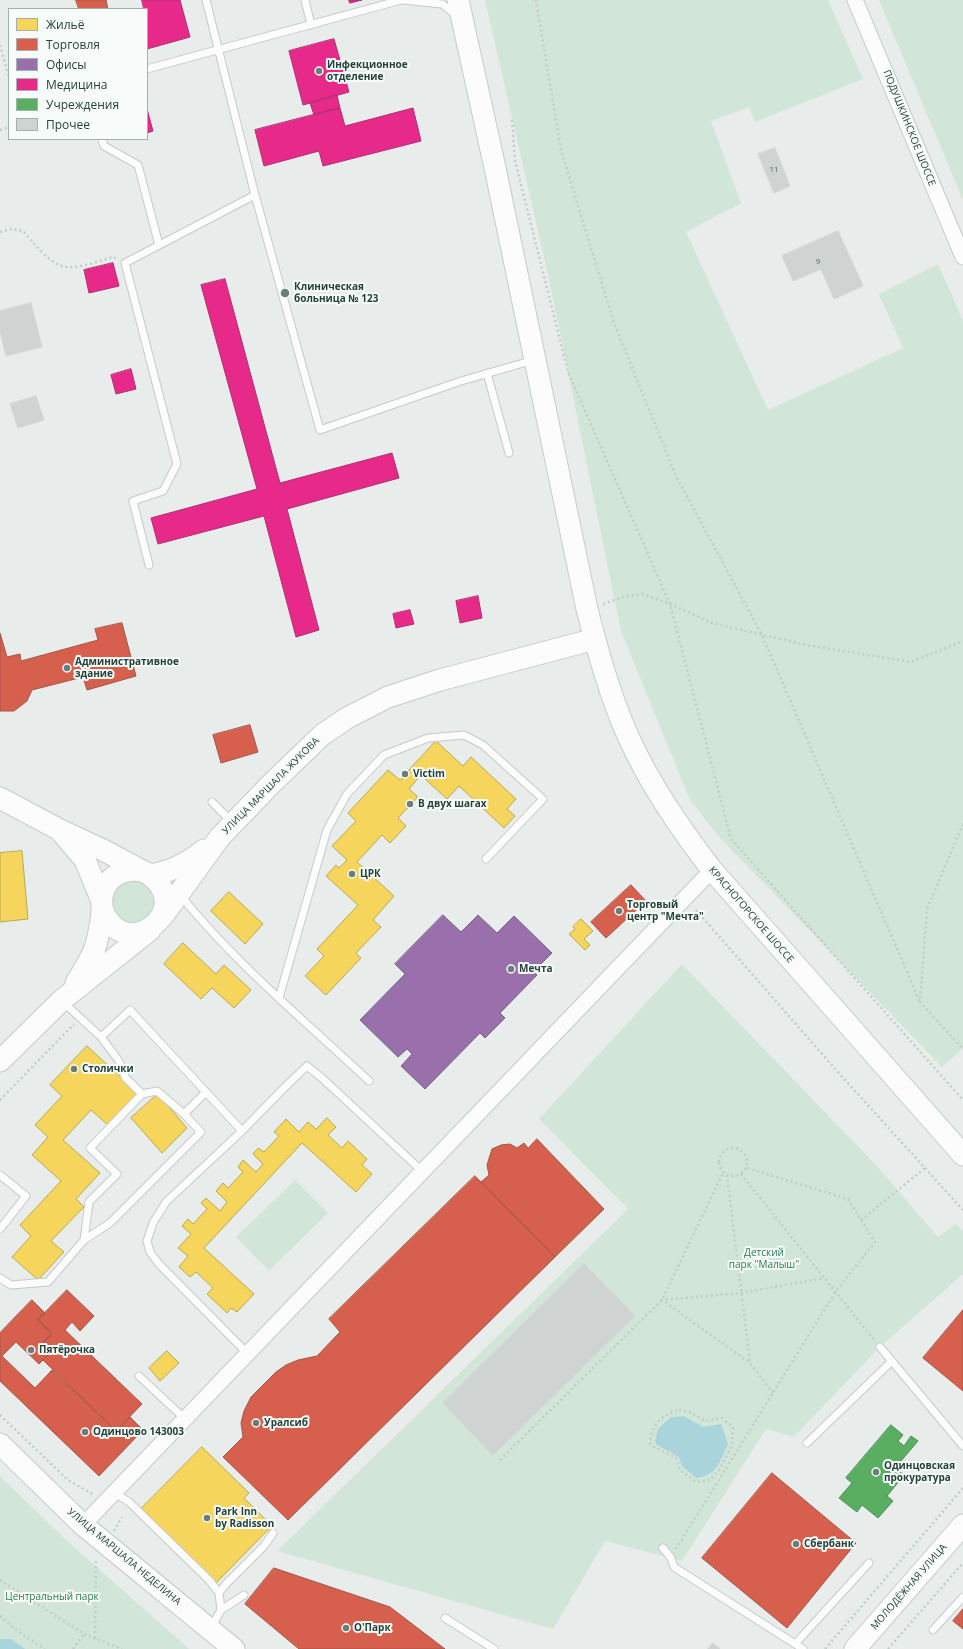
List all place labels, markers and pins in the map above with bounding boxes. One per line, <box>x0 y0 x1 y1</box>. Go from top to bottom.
place label: Инфекционное отделение <box>327 59 408 82</box>
marker: Инфекционное отделение <box>314 66 324 76</box>
place label: Клиническая больница № 123 <box>294 281 378 304</box>
marker: Клиническая больница № 123 <box>279 287 291 299</box>
place label: Административное здание <box>75 656 179 680</box>
marker: Административное здание <box>62 663 72 673</box>
place label: Victim <box>413 768 445 780</box>
marker: Victim <box>400 769 410 779</box>
place label: В двух шагах <box>418 798 487 810</box>
marker: В двух шагах <box>405 799 415 809</box>
place label: ЦРК <box>360 868 381 880</box>
marker: ЦРК <box>347 869 357 879</box>
place label: Торговый центр "Мечта" <box>627 899 704 922</box>
marker: Торговый центр "Мечта" <box>614 906 624 916</box>
place label: Мечта <box>519 963 552 975</box>
marker: Мечта <box>506 964 516 974</box>
place label: Столички <box>82 1063 134 1075</box>
marker: Столички <box>69 1064 79 1074</box>
place label: Пятёрочка <box>39 1344 95 1356</box>
marker: Пятёрочка <box>26 1345 36 1355</box>
place label: Уралсиб <box>264 1417 308 1429</box>
marker: Уралсиб <box>251 1418 261 1428</box>
place label: Одинцово 143003 <box>93 1426 184 1438</box>
marker: Одинцово 143003 <box>80 1427 90 1437</box>
place label: Одинцовская прокуратура <box>884 1460 955 1484</box>
marker: Одинцовская прокуратура <box>871 1467 881 1477</box>
place label: Park Inn by Radisson <box>215 1506 274 1530</box>
marker: Park Inn by Radisson <box>202 1513 212 1523</box>
place label: Сбербанк <box>804 1538 854 1550</box>
marker: Сбербанк <box>791 1539 801 1549</box>
place label: О'Парк <box>354 1622 391 1634</box>
marker: О'Парк <box>341 1623 351 1633</box>

